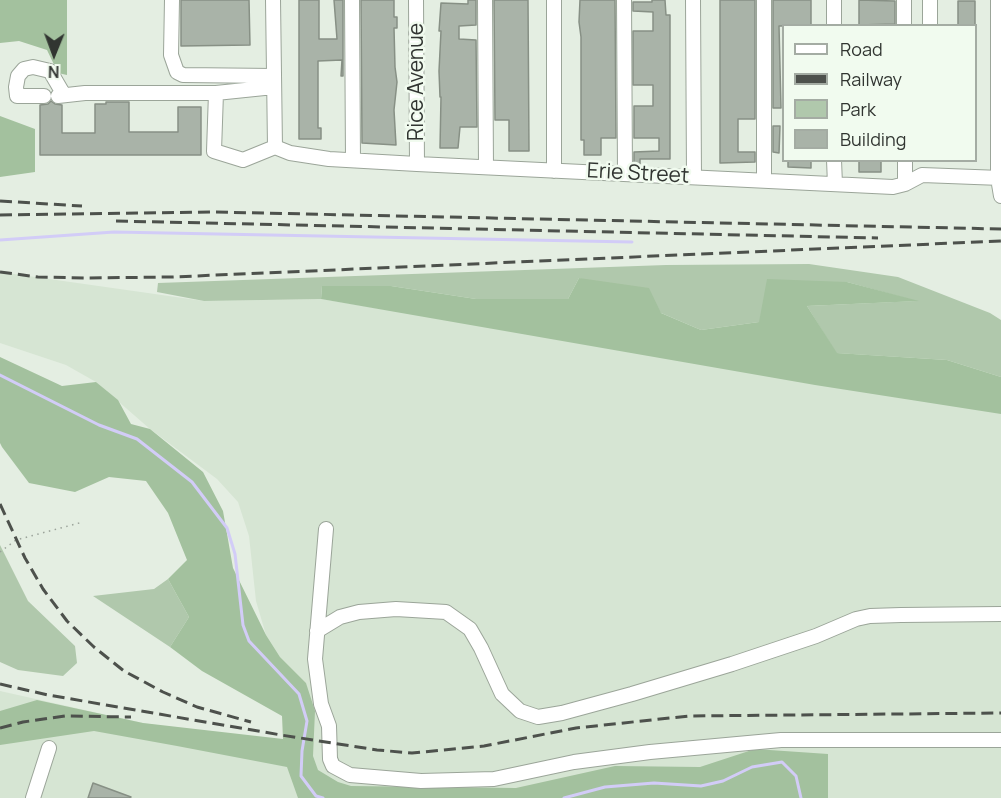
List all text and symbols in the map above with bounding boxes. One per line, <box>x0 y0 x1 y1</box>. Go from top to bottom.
street label: Rice Avenue <box>404 23 430 141</box>
north arrow <box>24 24 84 84</box>
legend <box>782 24 977 162</box>
text: Road <box>840 37 883 61</box>
text: N <box>48 61 60 83</box>
text: Railway <box>840 67 902 91</box>
text: Park <box>840 97 876 121</box>
text: Building <box>840 127 906 151</box>
street label: Erie Street <box>586 159 690 189</box>

